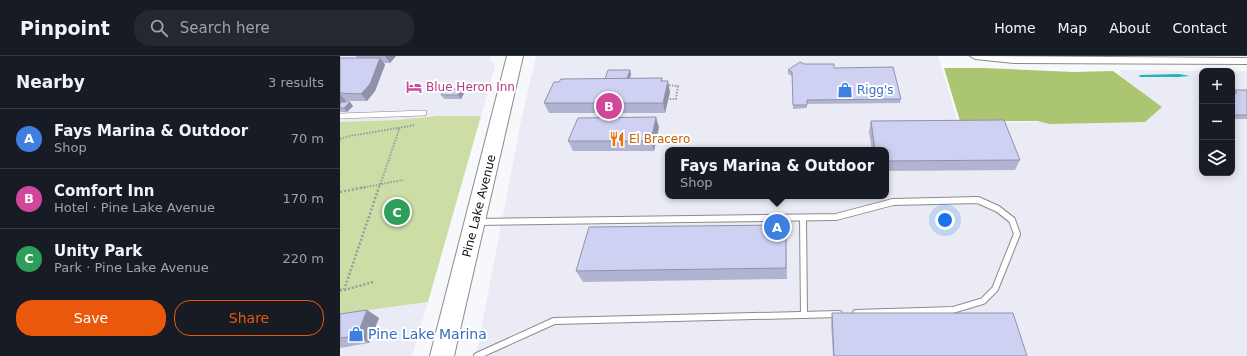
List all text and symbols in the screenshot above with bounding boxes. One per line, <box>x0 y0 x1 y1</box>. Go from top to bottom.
search box <box>134 10 414 46</box>
text: Pinpoint <box>20 17 110 39</box>
icon: search <box>148 17 170 39</box>
text: Search here <box>180 19 270 37</box>
text: Home <box>994 20 1036 36</box>
text: Map <box>1058 20 1087 36</box>
text: About <box>1109 20 1151 36</box>
text: Contact <box>1173 20 1227 36</box>
map controls <box>1199 68 1235 176</box>
button: + <box>1199 68 1235 104</box>
text: Nearby <box>16 72 85 92</box>
text: 3 results <box>268 75 324 90</box>
hotel icon: Blue Heron Inn <box>405 78 423 96</box>
place label: Blue Heron Inn <box>426 80 515 94</box>
shop icon: Rigg's <box>836 81 854 99</box>
place label: Rigg's <box>857 83 893 97</box>
pin: B <box>596 91 622 121</box>
button: − <box>1199 104 1235 140</box>
text: Fays Marina & Outdoor <box>54 122 248 140</box>
restaurant icon: El Bracero <box>608 130 626 148</box>
text: A <box>24 131 34 146</box>
text: 70 m <box>291 131 324 146</box>
place label: El Bracero <box>629 132 690 146</box>
text: Shop <box>54 140 87 155</box>
button: layers <box>1199 140 1235 176</box>
popup <box>665 147 889 199</box>
street label: Pine Lake Avenue <box>459 153 499 259</box>
text: Fays Marina & Outdoor <box>680 157 874 175</box>
text: Shop <box>680 175 713 190</box>
text: Comfort Inn <box>54 182 155 200</box>
text: B <box>24 191 34 206</box>
text: 170 m <box>282 191 324 206</box>
pin: C <box>384 197 410 227</box>
text: Hotel · Pine Lake Avenue <box>54 200 215 215</box>
your location <box>935 210 955 230</box>
pin: A <box>764 212 790 242</box>
text: Unity Park <box>54 242 142 260</box>
text: C <box>24 251 34 266</box>
text: 220 m <box>282 251 324 266</box>
text: Park · Pine Lake Avenue <box>54 260 209 275</box>
button: Save <box>16 300 166 336</box>
button: Share <box>174 300 324 336</box>
shop icon: Pine Lake Marina <box>347 325 365 343</box>
place label: Pine Lake Marina <box>368 326 487 342</box>

